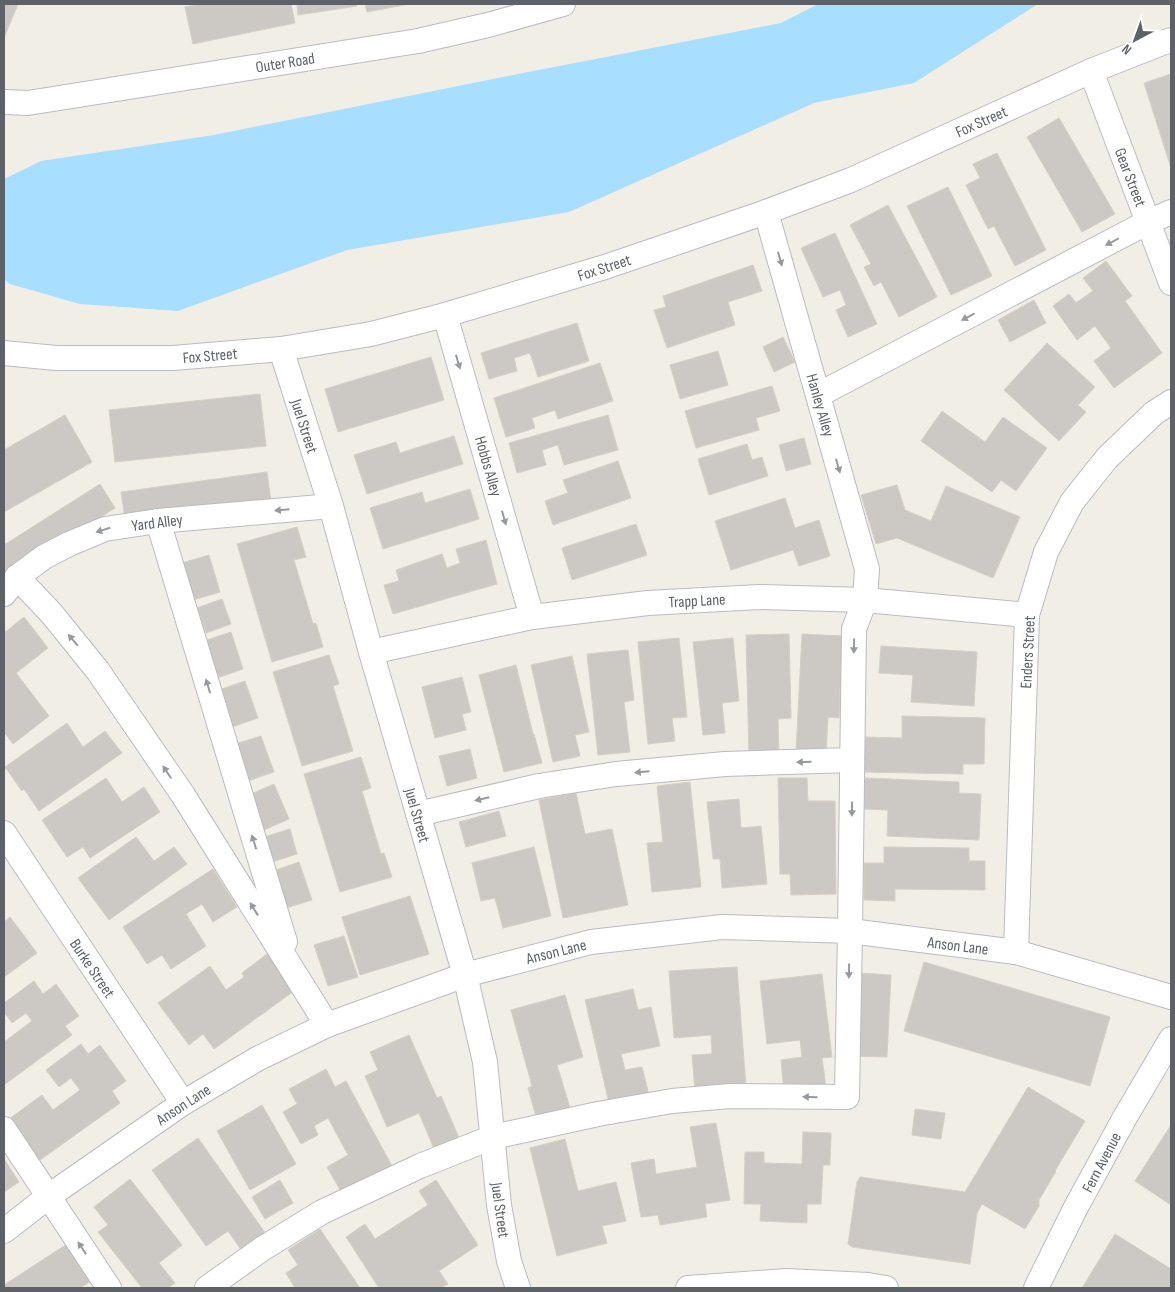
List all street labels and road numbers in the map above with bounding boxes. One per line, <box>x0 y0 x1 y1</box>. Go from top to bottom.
street label: Outer Road <box>254 49 316 78</box>
street label: Fox Street <box>953 103 1011 142</box>
street label: Gear Street <box>1110 145 1150 210</box>
street label: Fox Street <box>576 251 634 286</box>
street label: Fox Street <box>182 345 238 368</box>
street label: Hanley Alley <box>802 372 838 439</box>
street label: Juel Street <box>286 396 321 456</box>
street label: Hobbs Alley <box>470 434 505 499</box>
street label: Yard Alley <box>131 511 184 536</box>
street label: Trapp Lane <box>668 591 726 612</box>
street label: Enders Street <box>1017 615 1040 689</box>
street label: Juel Street <box>399 785 433 845</box>
street label: Anson Lane <box>925 933 989 960</box>
street label: Burke Street <box>65 936 118 1002</box>
street label: Anson Lane <box>523 936 588 969</box>
street label: Anson Lane <box>152 1081 215 1130</box>
street label: Fern Avenue <box>1079 1129 1126 1196</box>
street label: Juel Street <box>486 1180 513 1239</box>

